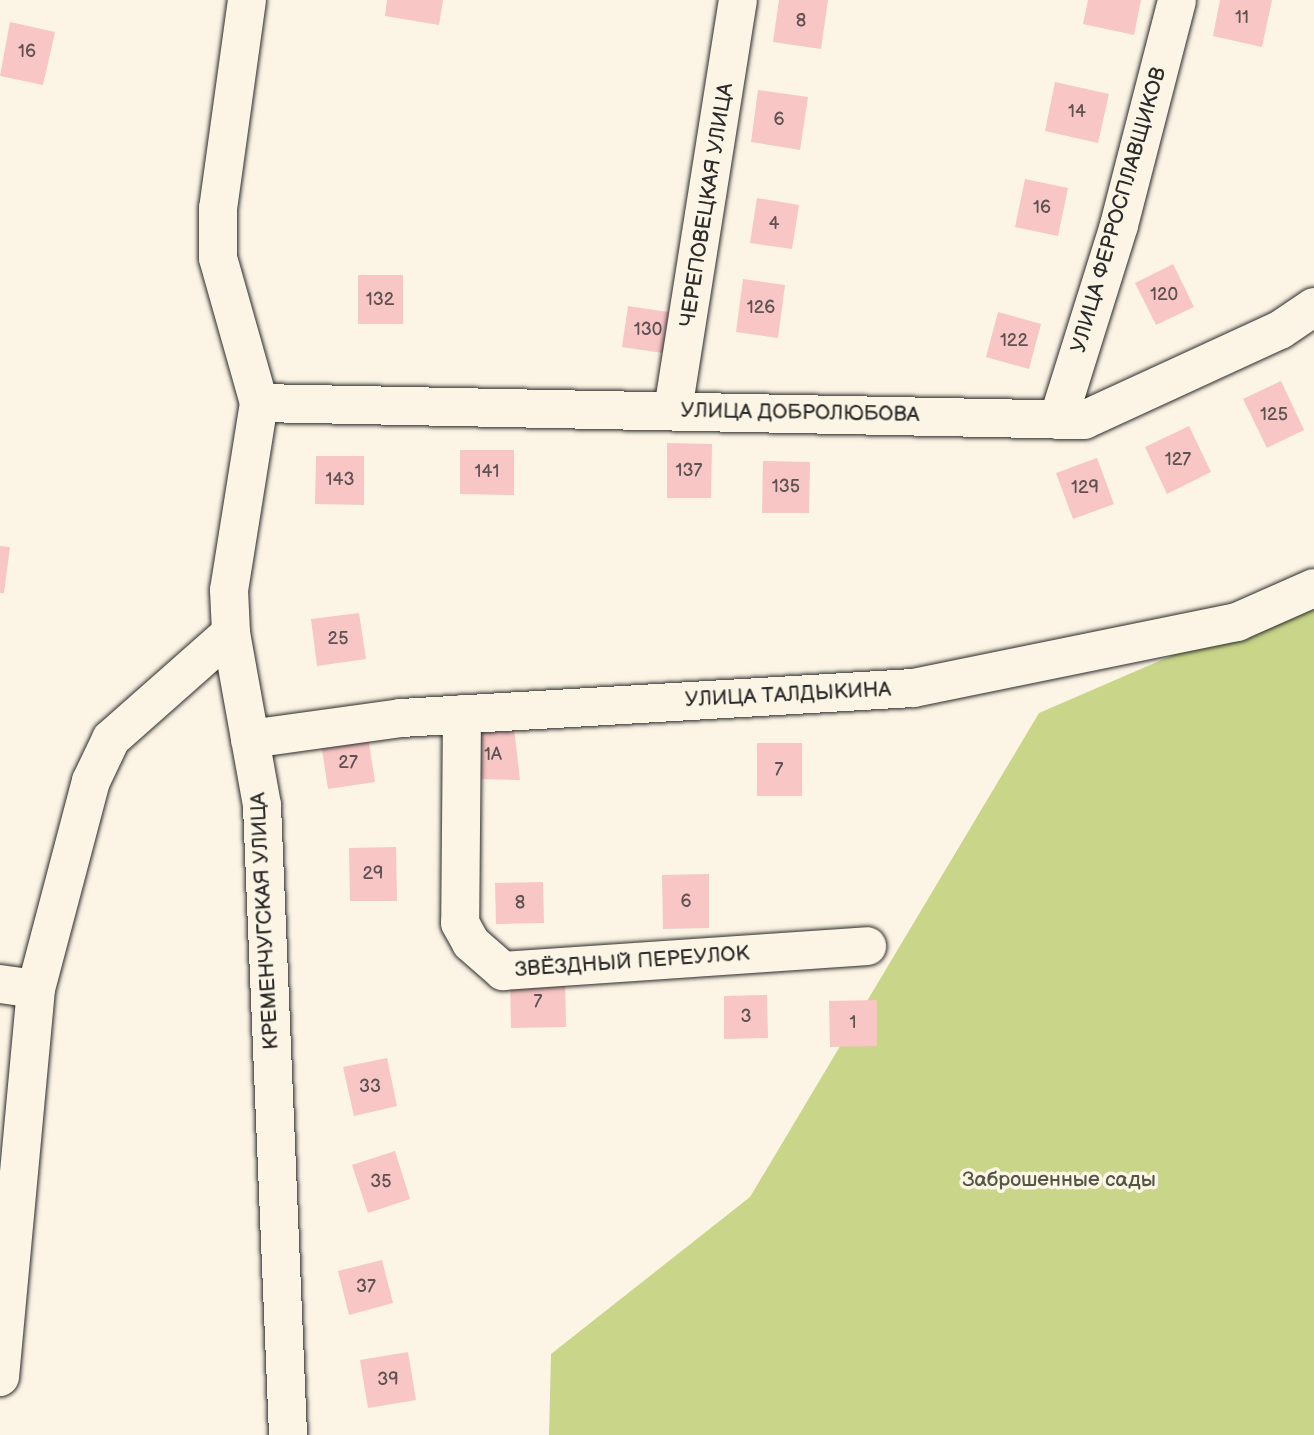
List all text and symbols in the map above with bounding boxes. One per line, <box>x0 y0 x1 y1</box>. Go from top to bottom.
house number: 11 <box>1235 7 1249 29</box>
house number: 8 <box>796 10 806 32</box>
house number: 16 <box>18 41 36 63</box>
street label: УЛИЦА ФЕРРОСПЛАВЩИКОВ <box>1066 64 1172 356</box>
street label: ЧЕРЕПОВЕЦКАЯ УЛИЦА <box>675 81 739 329</box>
house number: 14 <box>1068 101 1086 123</box>
house number: 6 <box>774 109 784 131</box>
house number: 16 <box>1033 197 1051 219</box>
house number: 4 <box>769 213 779 235</box>
house number: 120 <box>1150 284 1178 306</box>
house number: 132 <box>366 289 394 311</box>
house number: 126 <box>747 297 775 319</box>
house number: 130 <box>634 319 662 341</box>
house number: 122 <box>1000 330 1028 352</box>
street label: УЛИЦА ДОБРОЛЮБОВА <box>680 398 920 428</box>
house number: 125 <box>1260 404 1288 426</box>
house number: 127 <box>1165 449 1191 471</box>
house number: 137 <box>676 460 702 482</box>
house number: 141 <box>475 461 499 483</box>
house number: 143 <box>325 469 355 491</box>
house number: 135 <box>772 476 800 498</box>
house number: 129 <box>1071 477 1099 499</box>
house number: 25 <box>328 628 348 650</box>
street label: УЛИЦА ТАЛДЫКИНА <box>684 677 892 713</box>
house number: 1А <box>484 744 502 766</box>
house number: 27 <box>338 752 358 774</box>
house number: 7 <box>775 759 783 781</box>
street label: КРЕМЕНЧУГСКАЯ УЛИЦА <box>246 792 284 1050</box>
house number: 29 <box>362 863 384 885</box>
house number: 6 <box>681 891 691 913</box>
house number: 8 <box>515 892 525 914</box>
street label: ЗВЁЗДНЫЙ ПЕРЕУЛОК <box>514 941 750 983</box>
house number: 7 <box>534 991 542 1013</box>
house number: 3 <box>740 1006 752 1028</box>
house number: 1 <box>850 1012 856 1034</box>
house number: 33 <box>359 1076 381 1098</box>
park label: Заброшенные сады <box>962 1167 1156 1193</box>
house number: 35 <box>370 1171 392 1193</box>
house number: 37 <box>356 1276 376 1298</box>
house number: 39 <box>377 1369 399 1391</box>

